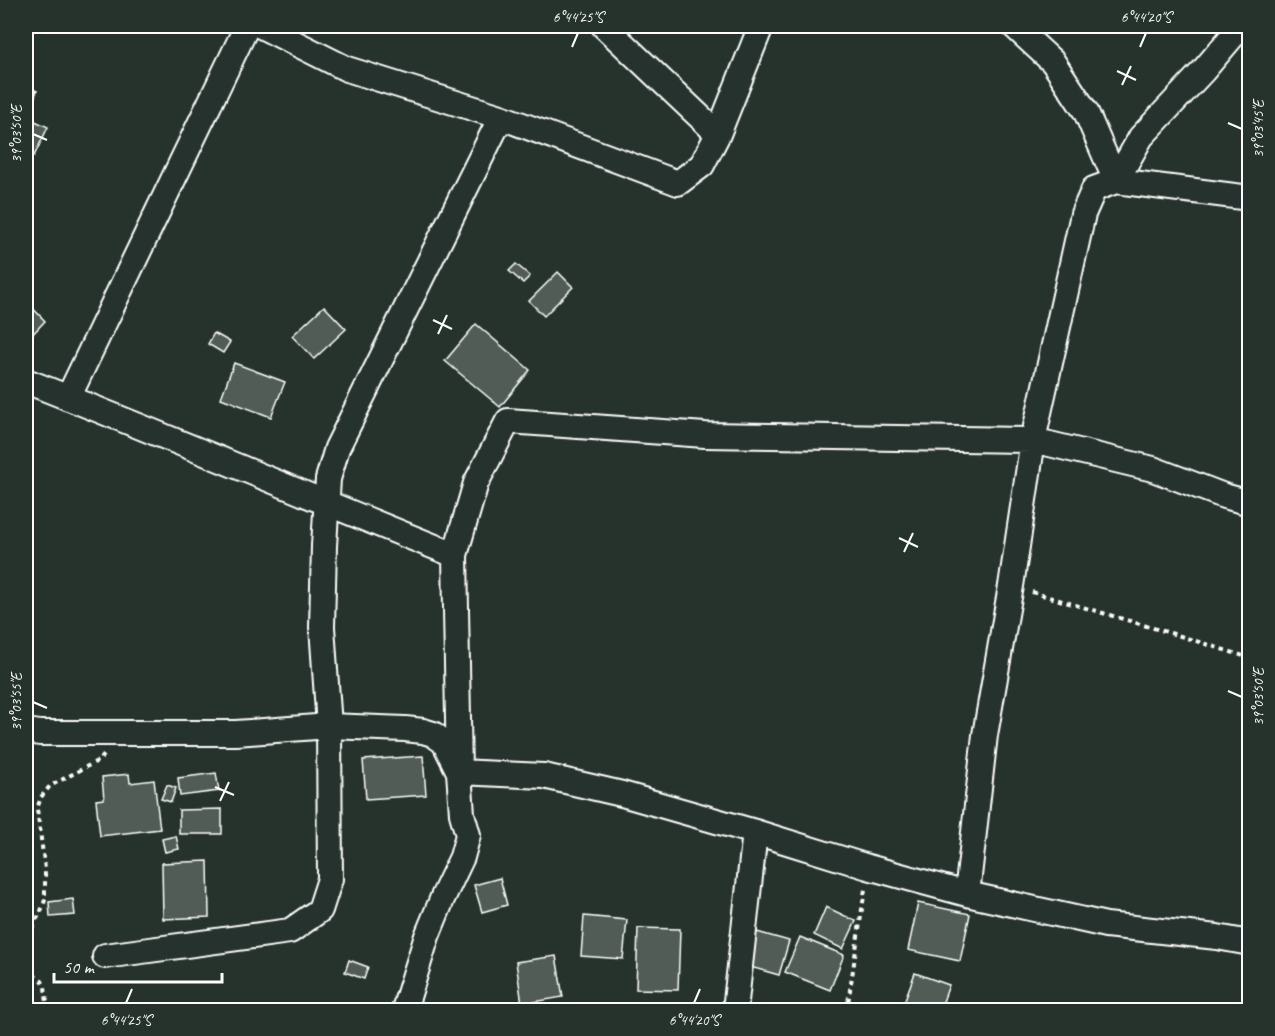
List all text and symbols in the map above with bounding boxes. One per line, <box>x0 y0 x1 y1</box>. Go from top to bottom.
text: 6°44'25"S <box>553 8 606 27</box>
text: 6°44'20"S <box>1121 8 1174 27</box>
text: 39°03'45"E <box>1249 98 1268 158</box>
text: 39°03'50"E <box>7 103 26 163</box>
text: 39°03'50"E <box>1249 666 1268 726</box>
text: 39°03'55"E <box>7 671 26 731</box>
scale bar <box>54 946 222 984</box>
text: 50 m <box>63 956 96 978</box>
text: 6°44'25"S <box>101 1011 154 1030</box>
text: 6°44'20"S <box>669 1011 722 1030</box>

